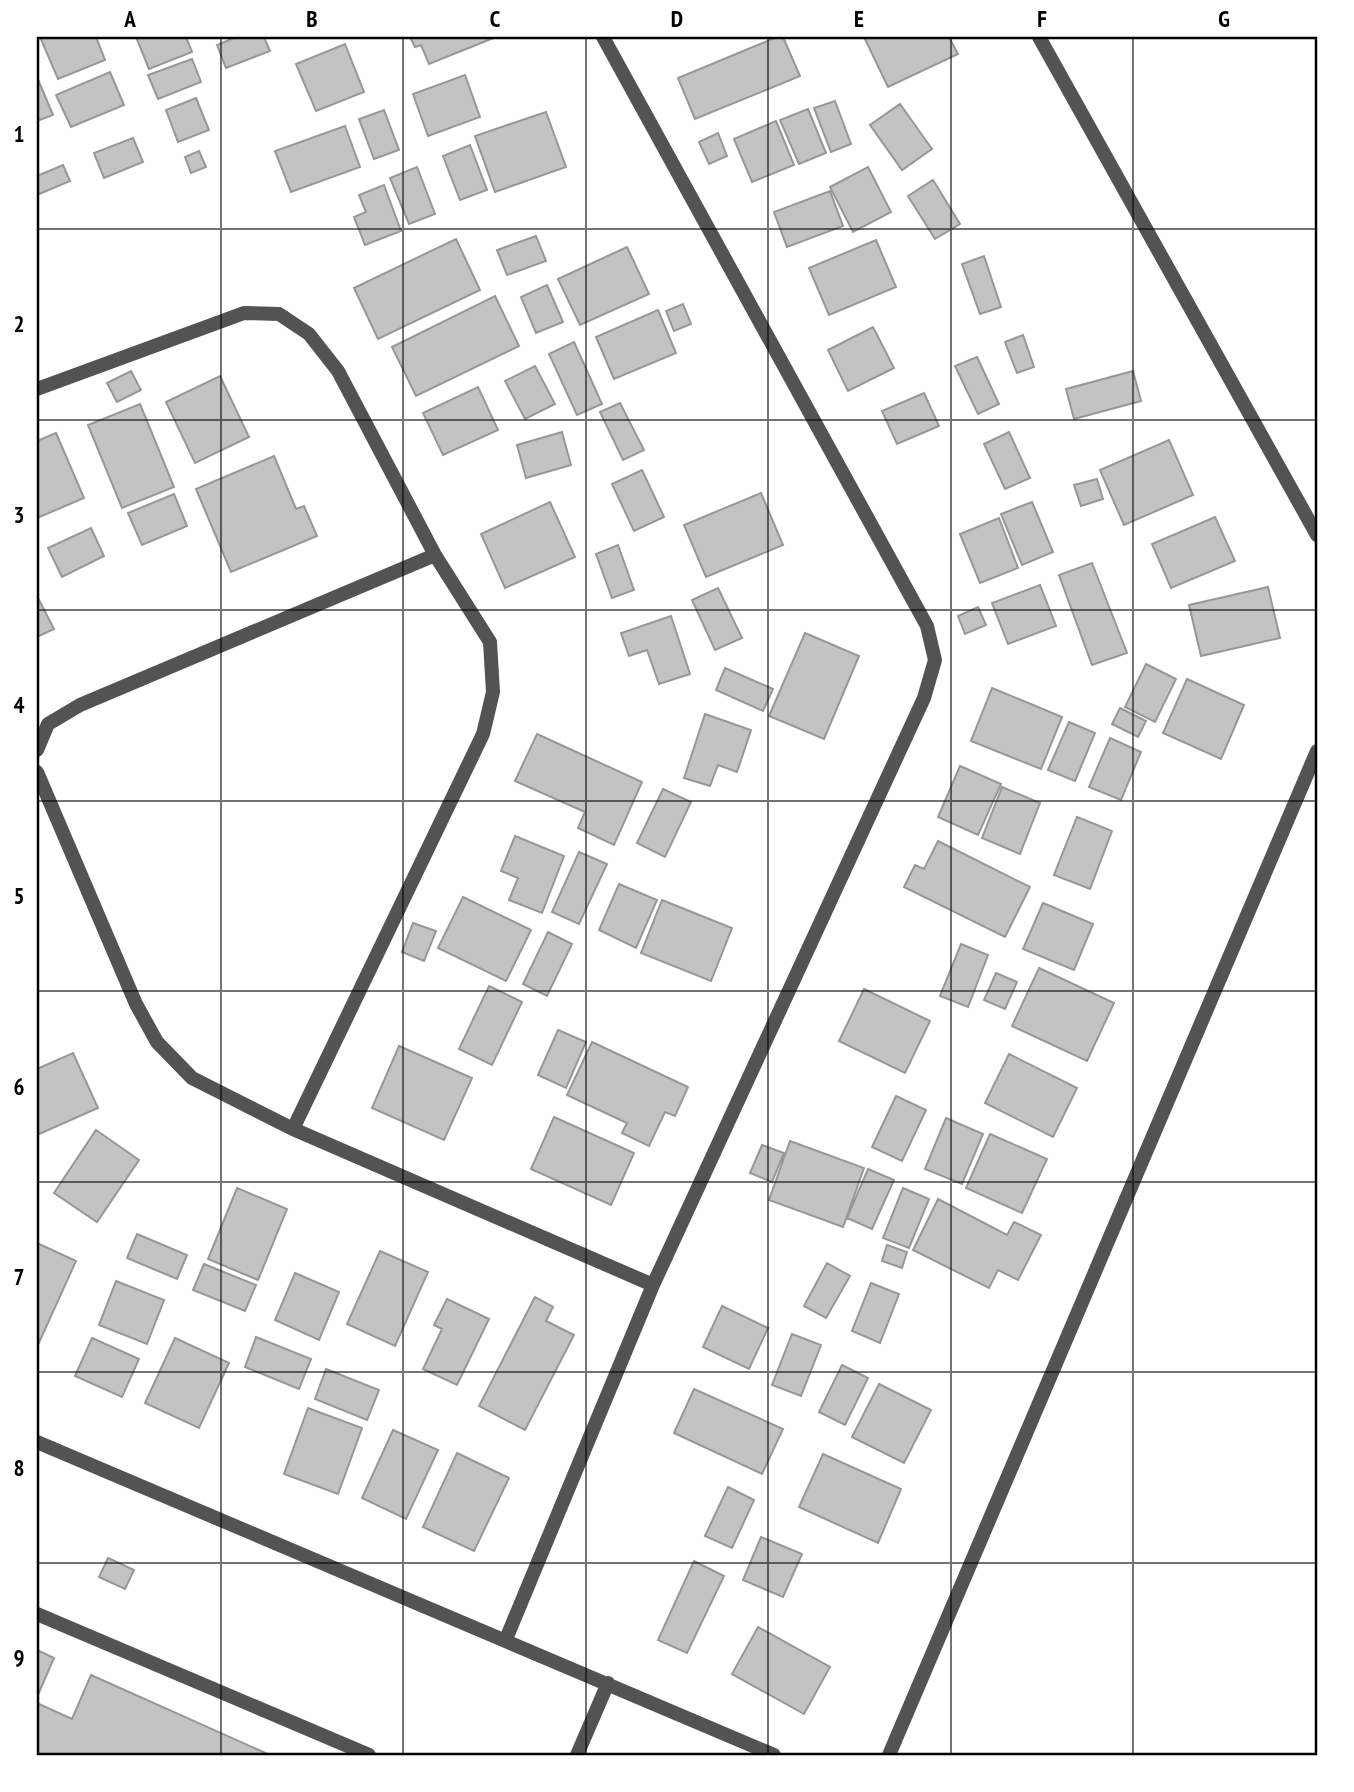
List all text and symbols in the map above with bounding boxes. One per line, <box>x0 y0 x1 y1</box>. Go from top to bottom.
text: A <box>123 4 136 33</box>
text: B <box>306 4 318 33</box>
text: C <box>490 4 501 33</box>
text: D <box>671 4 683 33</box>
text: E <box>854 4 864 33</box>
text: F <box>1037 4 1047 33</box>
text: G <box>1218 4 1230 33</box>
text: 1 <box>14 119 25 148</box>
text: 2 <box>14 309 25 338</box>
text: 3 <box>14 500 25 529</box>
text: 4 <box>14 690 25 719</box>
text: 5 <box>14 881 25 910</box>
text: 6 <box>14 1072 25 1101</box>
text: 7 <box>14 1262 25 1291</box>
text: 8 <box>14 1453 25 1482</box>
text: 9 <box>14 1643 25 1672</box>

